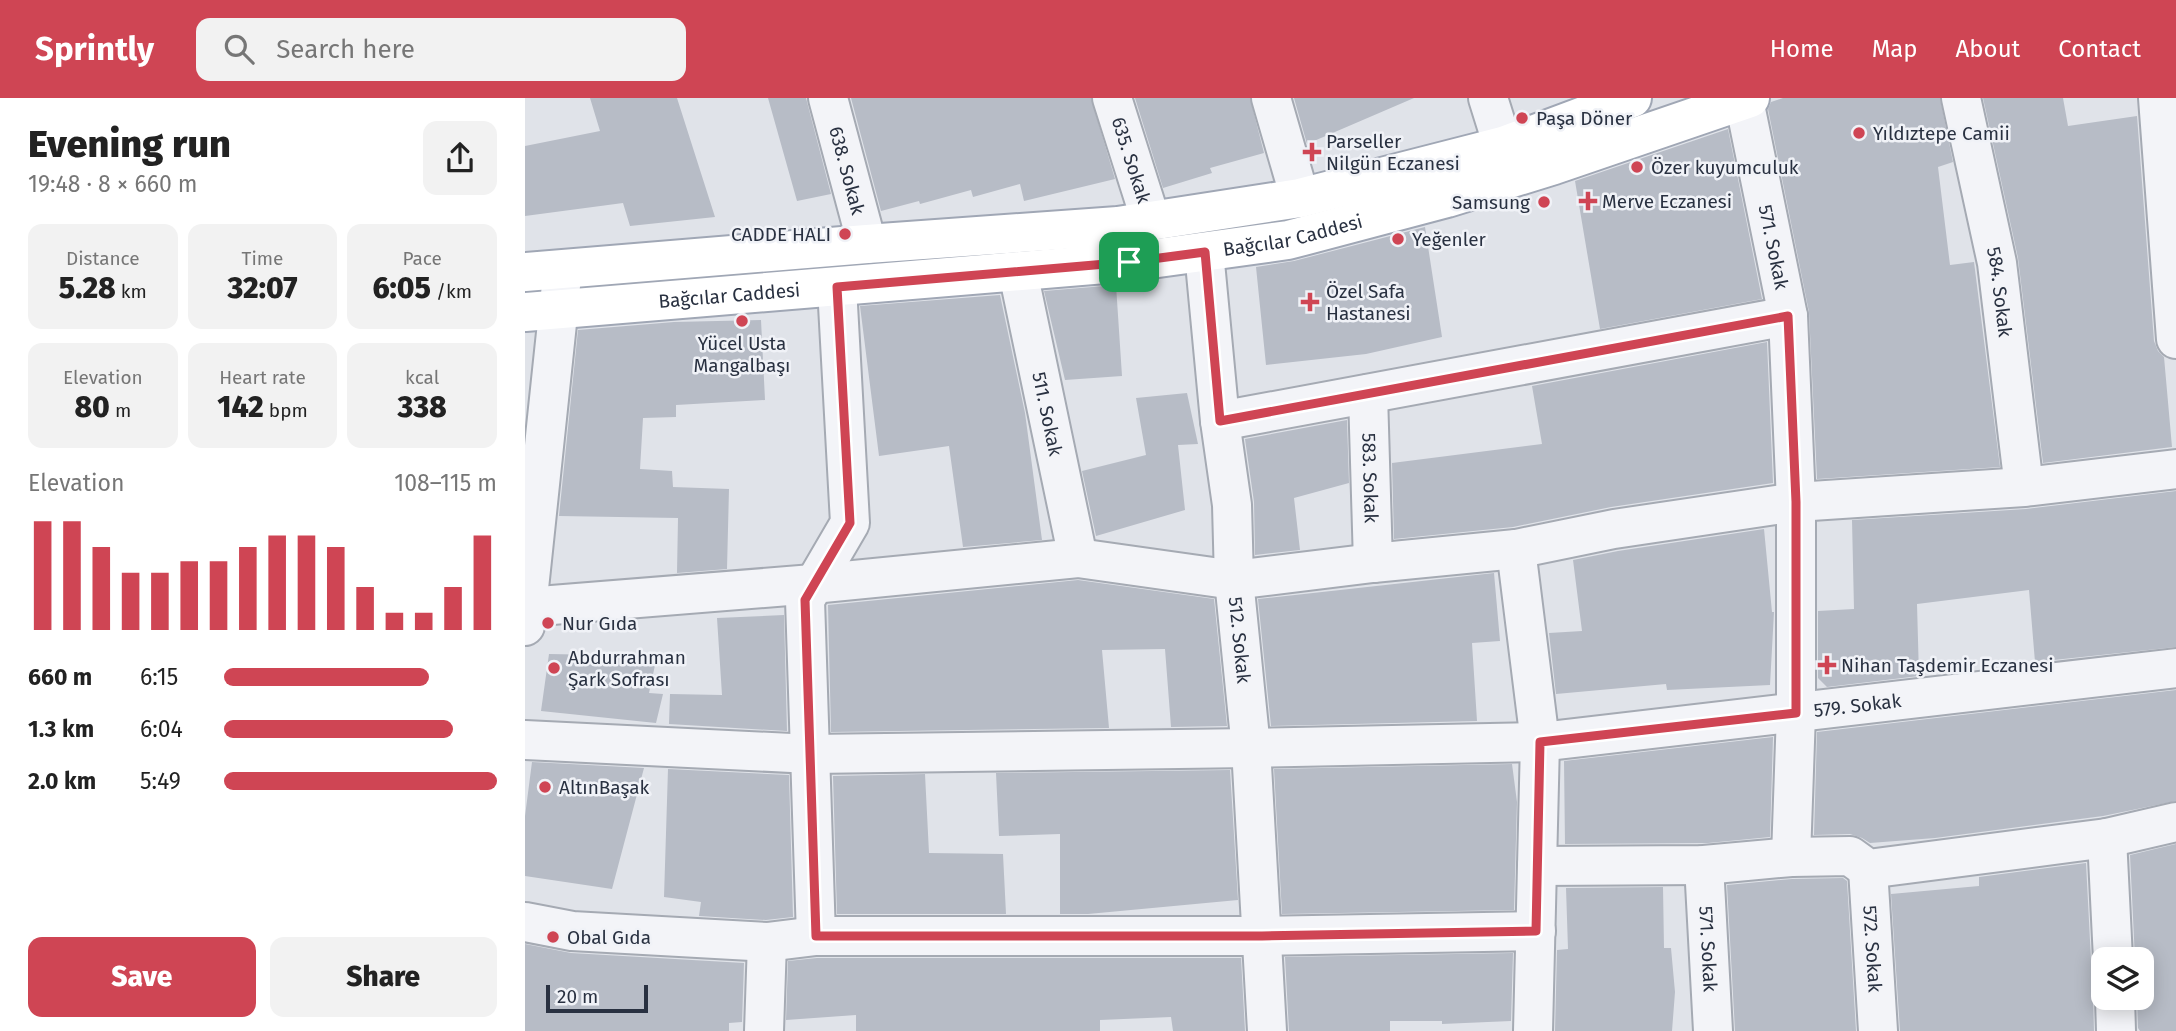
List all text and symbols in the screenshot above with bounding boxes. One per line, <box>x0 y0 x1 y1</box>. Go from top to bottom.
search box <box>196 18 686 81</box>
text: Sprintly <box>35 29 154 69</box>
icon: search <box>220 30 258 68</box>
text: Search here <box>276 34 415 65</box>
text: Home <box>1770 35 1834 63</box>
text: Map <box>1872 35 1918 63</box>
text: About <box>1956 35 2020 63</box>
text: Contact <box>2058 35 2141 63</box>
place label: Paşa Döner <box>1536 107 1633 130</box>
marker: Paşa Döner <box>1514 110 1530 126</box>
street label: 635. Sokak <box>1107 114 1156 207</box>
text: Evening run <box>28 121 231 167</box>
button: share <box>423 121 497 195</box>
place label: Yıldıztepe Camii <box>1873 122 2010 145</box>
street label: 638. Sokak <box>824 124 870 218</box>
marker: Yıldıztepe Camii <box>1851 125 1867 141</box>
place label: Parseller Nilgün Eczanesi <box>1326 130 1460 175</box>
marker: Parseller Nilgün Eczanesi <box>1304 144 1320 160</box>
place label: Özer kuyumculuk <box>1651 156 1799 179</box>
marker: Özer kuyumculuk <box>1629 159 1645 175</box>
text: 19:48 · 8 × 660 m <box>28 170 198 198</box>
place label: Merve Eczanesi <box>1602 190 1732 213</box>
place label: Samsung <box>1452 191 1530 214</box>
marker: Merve Eczanesi <box>1580 193 1596 209</box>
marker: Samsung <box>1536 194 1552 210</box>
street label: 571. Sokak <box>1754 203 1793 292</box>
street label: Bağcılar Caddesi <box>1221 210 1365 261</box>
place label: CADDE HALI <box>731 223 831 246</box>
marker: CADDE HALI <box>837 226 853 242</box>
place label: Yeğenler <box>1412 228 1487 251</box>
marker: Yeğenler <box>1390 231 1406 247</box>
pin <box>1099 232 1159 292</box>
icon: arrive <box>1110 243 1148 281</box>
street label: 584. Sokak <box>1982 245 2017 339</box>
text: Distance <box>66 247 140 270</box>
text: Time <box>242 247 283 270</box>
text: Pace <box>402 247 442 270</box>
text: 5.28 <box>59 270 116 306</box>
text: 32:07 <box>228 270 297 306</box>
text: 6:05 <box>372 270 431 306</box>
street label: Bağcılar Caddesi <box>658 278 801 313</box>
text: km <box>116 280 147 303</box>
text: /km <box>431 280 472 303</box>
place label: Özel Safa Hastanesi <box>1326 280 1411 325</box>
marker: Özel Safa Hastanesi <box>1300 292 1320 312</box>
marker: Yücel Usta Mangalbaşı <box>734 313 750 329</box>
place label: Yücel Usta Mangalbaşı <box>694 332 790 377</box>
text: Elevation <box>63 366 143 389</box>
text: Heart rate <box>219 366 306 389</box>
text: kcal <box>405 366 439 389</box>
street label: 511. Sokak <box>1027 370 1067 458</box>
text: 80 <box>74 389 110 425</box>
text: 142 <box>217 389 264 425</box>
text: 338 <box>398 389 447 425</box>
text: m <box>110 399 131 422</box>
text: bpm <box>264 399 308 422</box>
street label: 583. Sokak <box>1357 433 1383 524</box>
text: Elevation <box>28 469 124 497</box>
text: 108–115 m <box>394 469 497 497</box>
street label: 512. Sokak <box>1224 596 1255 685</box>
place label: Nur Gıda <box>562 612 637 635</box>
marker: Nur Gıda <box>540 615 556 631</box>
place label: Abdurrahman Şark Sofrası <box>568 646 686 691</box>
place label: Nihan Taşdemir Eczanesi <box>1841 654 2054 677</box>
marker: Nihan Taşdemir Eczanesi <box>1819 657 1835 673</box>
marker: Abdurrahman Şark Sofrası <box>546 660 562 676</box>
text: 660 m <box>28 663 92 691</box>
text: 6:15 <box>140 663 178 691</box>
street label: 579. Sokak <box>1813 689 1903 722</box>
text: 1.3 km <box>28 715 94 743</box>
text: 6:04 <box>140 715 183 743</box>
text: 2.0 km <box>28 767 96 795</box>
text: 5:49 <box>140 767 181 795</box>
place label: AltınBaşak <box>559 776 650 799</box>
marker: AltınBaşak <box>537 779 553 795</box>
street label: 571. Sokak <box>1694 905 1722 993</box>
street label: 572. Sokak <box>1858 905 1887 993</box>
place label: Obal Gıda <box>567 926 651 949</box>
marker: Obal Gıda <box>545 929 561 945</box>
button: Save <box>28 937 256 1017</box>
button: Share <box>270 937 497 1017</box>
map controls <box>2091 947 2154 1010</box>
button: layers <box>2091 947 2154 1010</box>
scale bar <box>546 982 647 1014</box>
text: 20 m <box>557 985 598 1008</box>

